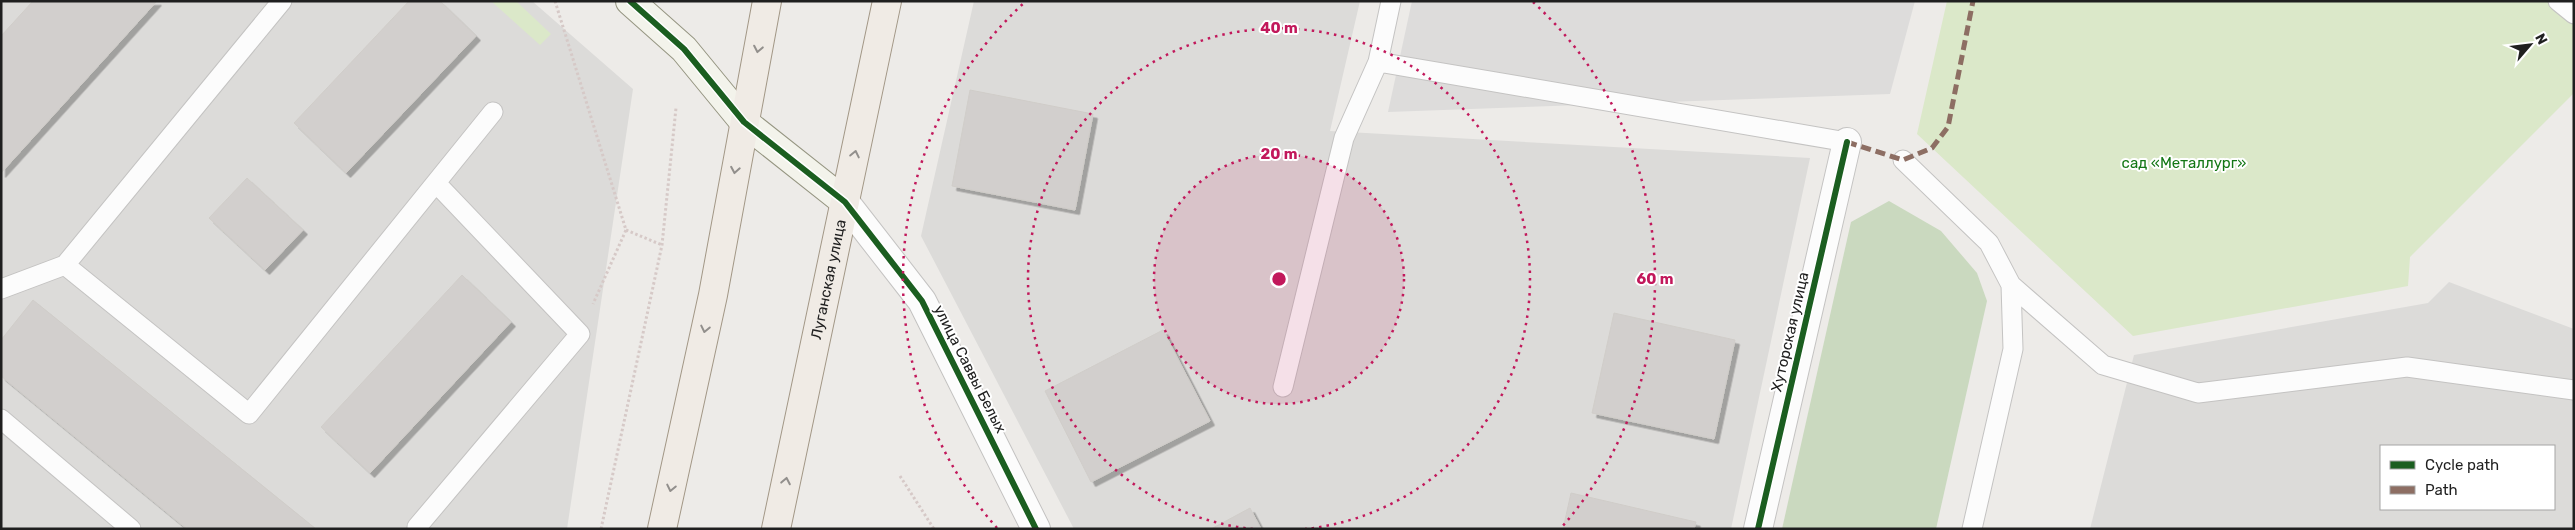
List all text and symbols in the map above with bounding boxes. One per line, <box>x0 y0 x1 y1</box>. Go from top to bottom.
text: 40 m <box>1260 19 1298 37</box>
north arrow <box>2505 20 2555 70</box>
text: N <box>2531 31 2551 48</box>
one-way arrow <box>753 45 764 54</box>
text: 20 m <box>1261 145 1297 163</box>
one-way arrow <box>849 150 860 159</box>
park label: сад «Металлург» <box>2122 154 2246 172</box>
one-way arrow <box>731 165 741 174</box>
street label: Луганская улица <box>807 218 850 341</box>
centre of rings <box>1270 270 1288 288</box>
text: 60 m <box>1637 270 1673 288</box>
street label: Хуторская улица <box>1767 270 1813 394</box>
street label: улица Саввы Белых <box>930 302 1010 436</box>
one-way arrow <box>700 325 711 334</box>
legend <box>2380 445 2555 510</box>
text: Cycle path <box>2425 456 2499 474</box>
one-way arrow <box>780 477 790 485</box>
text: Path <box>2425 481 2458 499</box>
one-way arrow <box>666 484 676 492</box>

